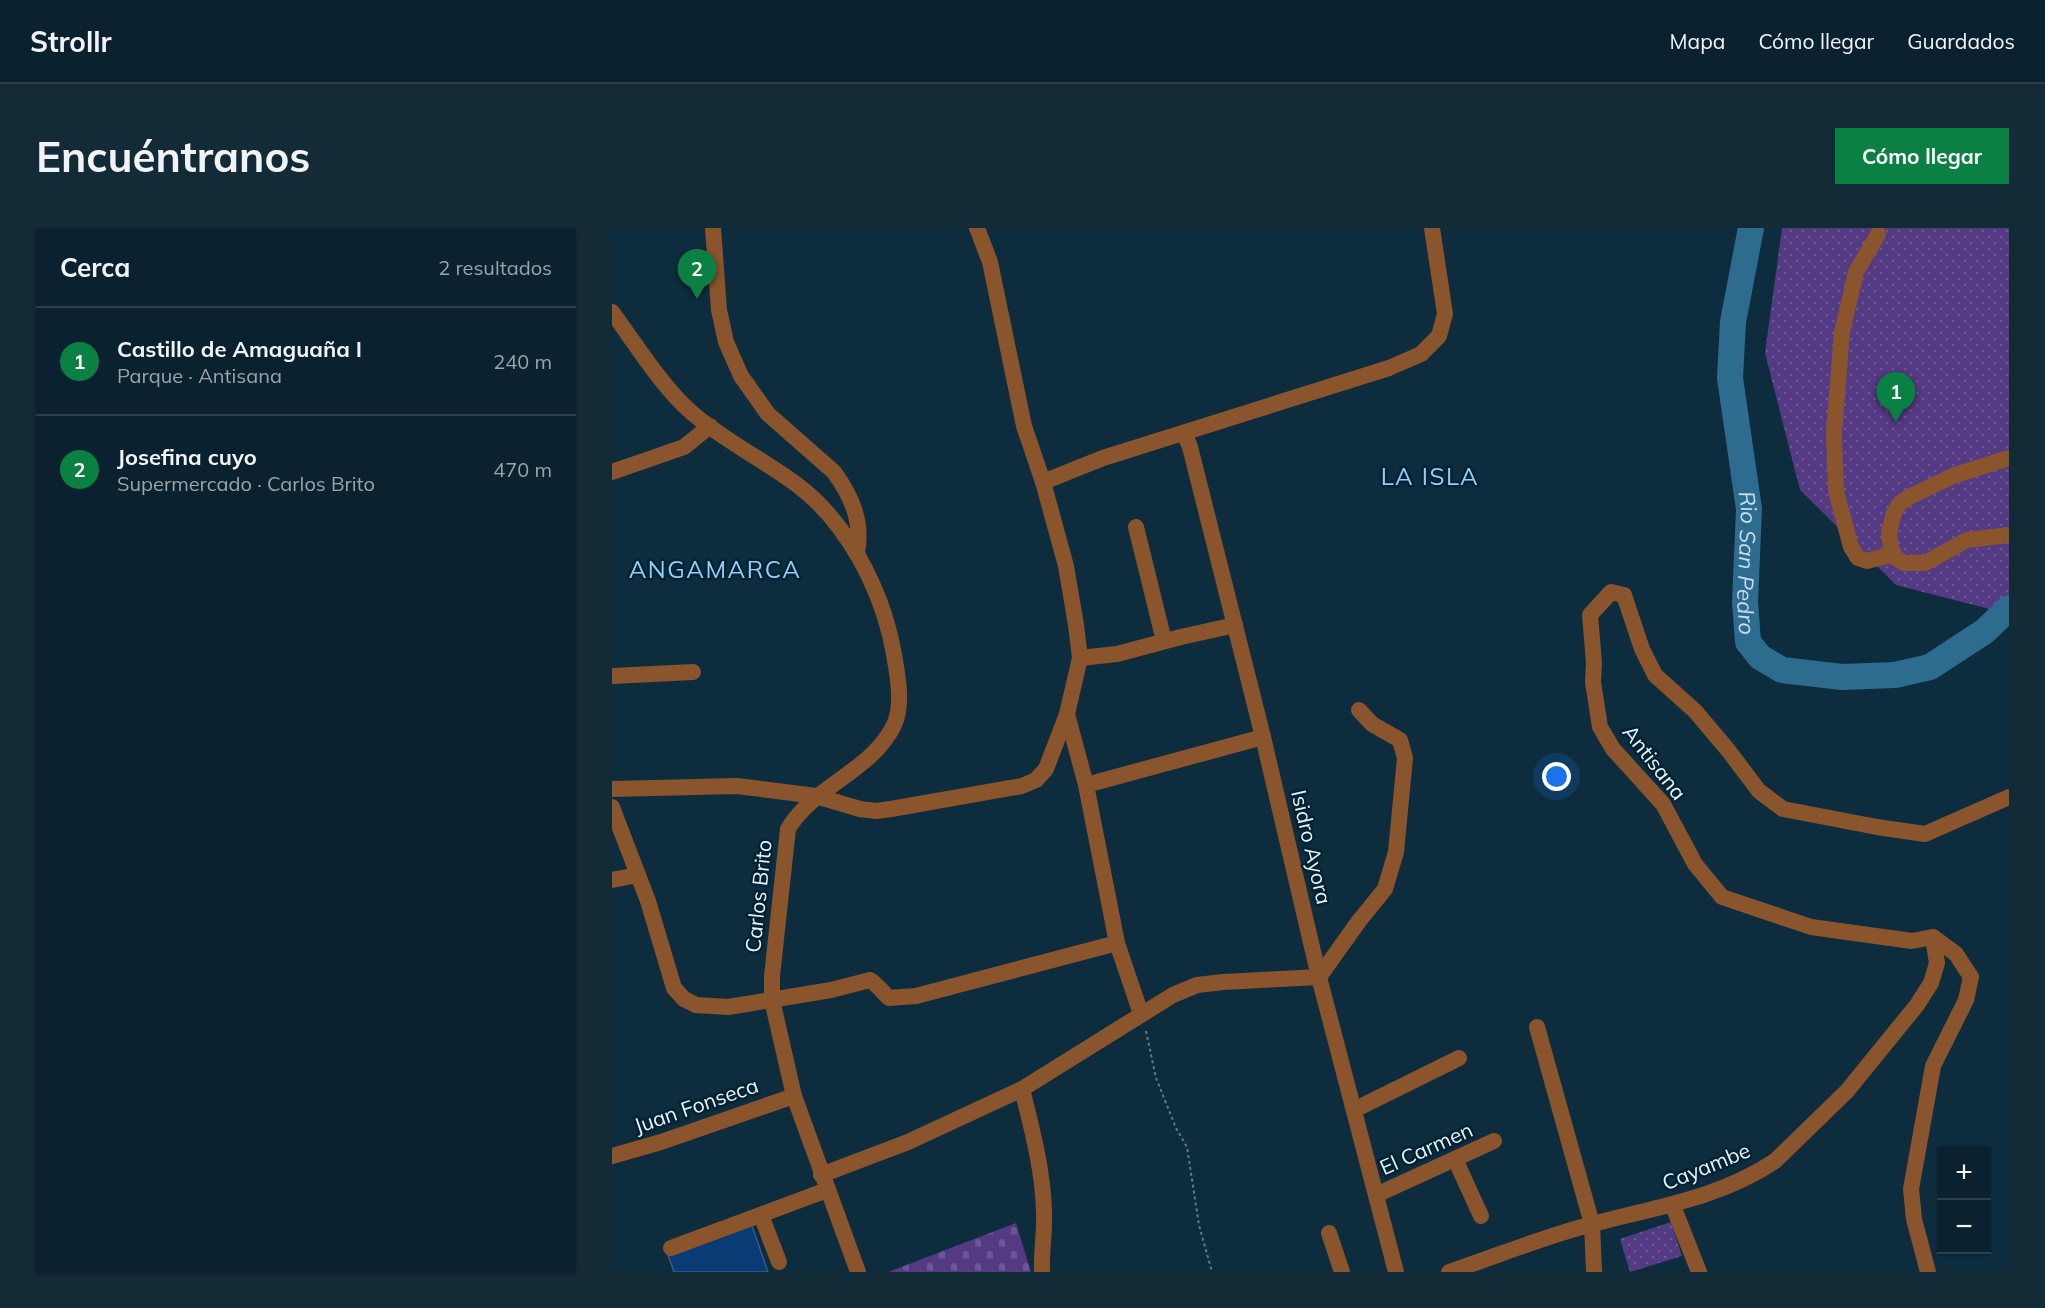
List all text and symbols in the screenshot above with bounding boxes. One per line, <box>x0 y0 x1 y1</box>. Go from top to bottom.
text: Strollr <box>30 24 112 59</box>
text: Mapa <box>1670 28 1725 54</box>
text: Cómo llegar <box>1758 28 1874 54</box>
text: Guardados <box>1907 28 2015 54</box>
button: Cómo llegar <box>1835 128 2009 184</box>
text: Encuéntranos <box>36 130 310 183</box>
pin: 2 <box>678 250 716 299</box>
text: Cerca <box>60 251 130 284</box>
text: 2 resultados <box>438 255 552 280</box>
text: Castillo de Amaguaña I <box>117 335 362 363</box>
text: 1 <box>74 349 86 374</box>
text: 240 m <box>493 349 552 374</box>
text: Parque · Antisana <box>117 363 282 388</box>
pin: 1 <box>1876 372 1916 422</box>
text: Josefina cuyo <box>117 443 257 471</box>
text: 2 <box>74 457 86 482</box>
text: 470 m <box>493 457 552 482</box>
district label: LA ISLA <box>1381 461 1479 491</box>
text: Supermercado · Carlos Brito <box>117 471 375 496</box>
water label: Rio San Pedro <box>1731 489 1763 636</box>
district label: ANGAMARCA <box>629 554 801 584</box>
street label: Antisana <box>1618 719 1692 805</box>
your location <box>1542 762 1571 791</box>
street label: Isidro Ayora <box>1286 787 1338 907</box>
street label: Carlos Brito <box>739 838 777 954</box>
street label: Juan Fonseca <box>630 1072 762 1138</box>
street label: El Carmen <box>1375 1116 1477 1180</box>
street label: Cayambe <box>1658 1137 1754 1195</box>
map controls <box>1937 1146 1991 1254</box>
button: + <box>1937 1146 1991 1200</box>
button: − <box>1937 1200 1991 1254</box>

